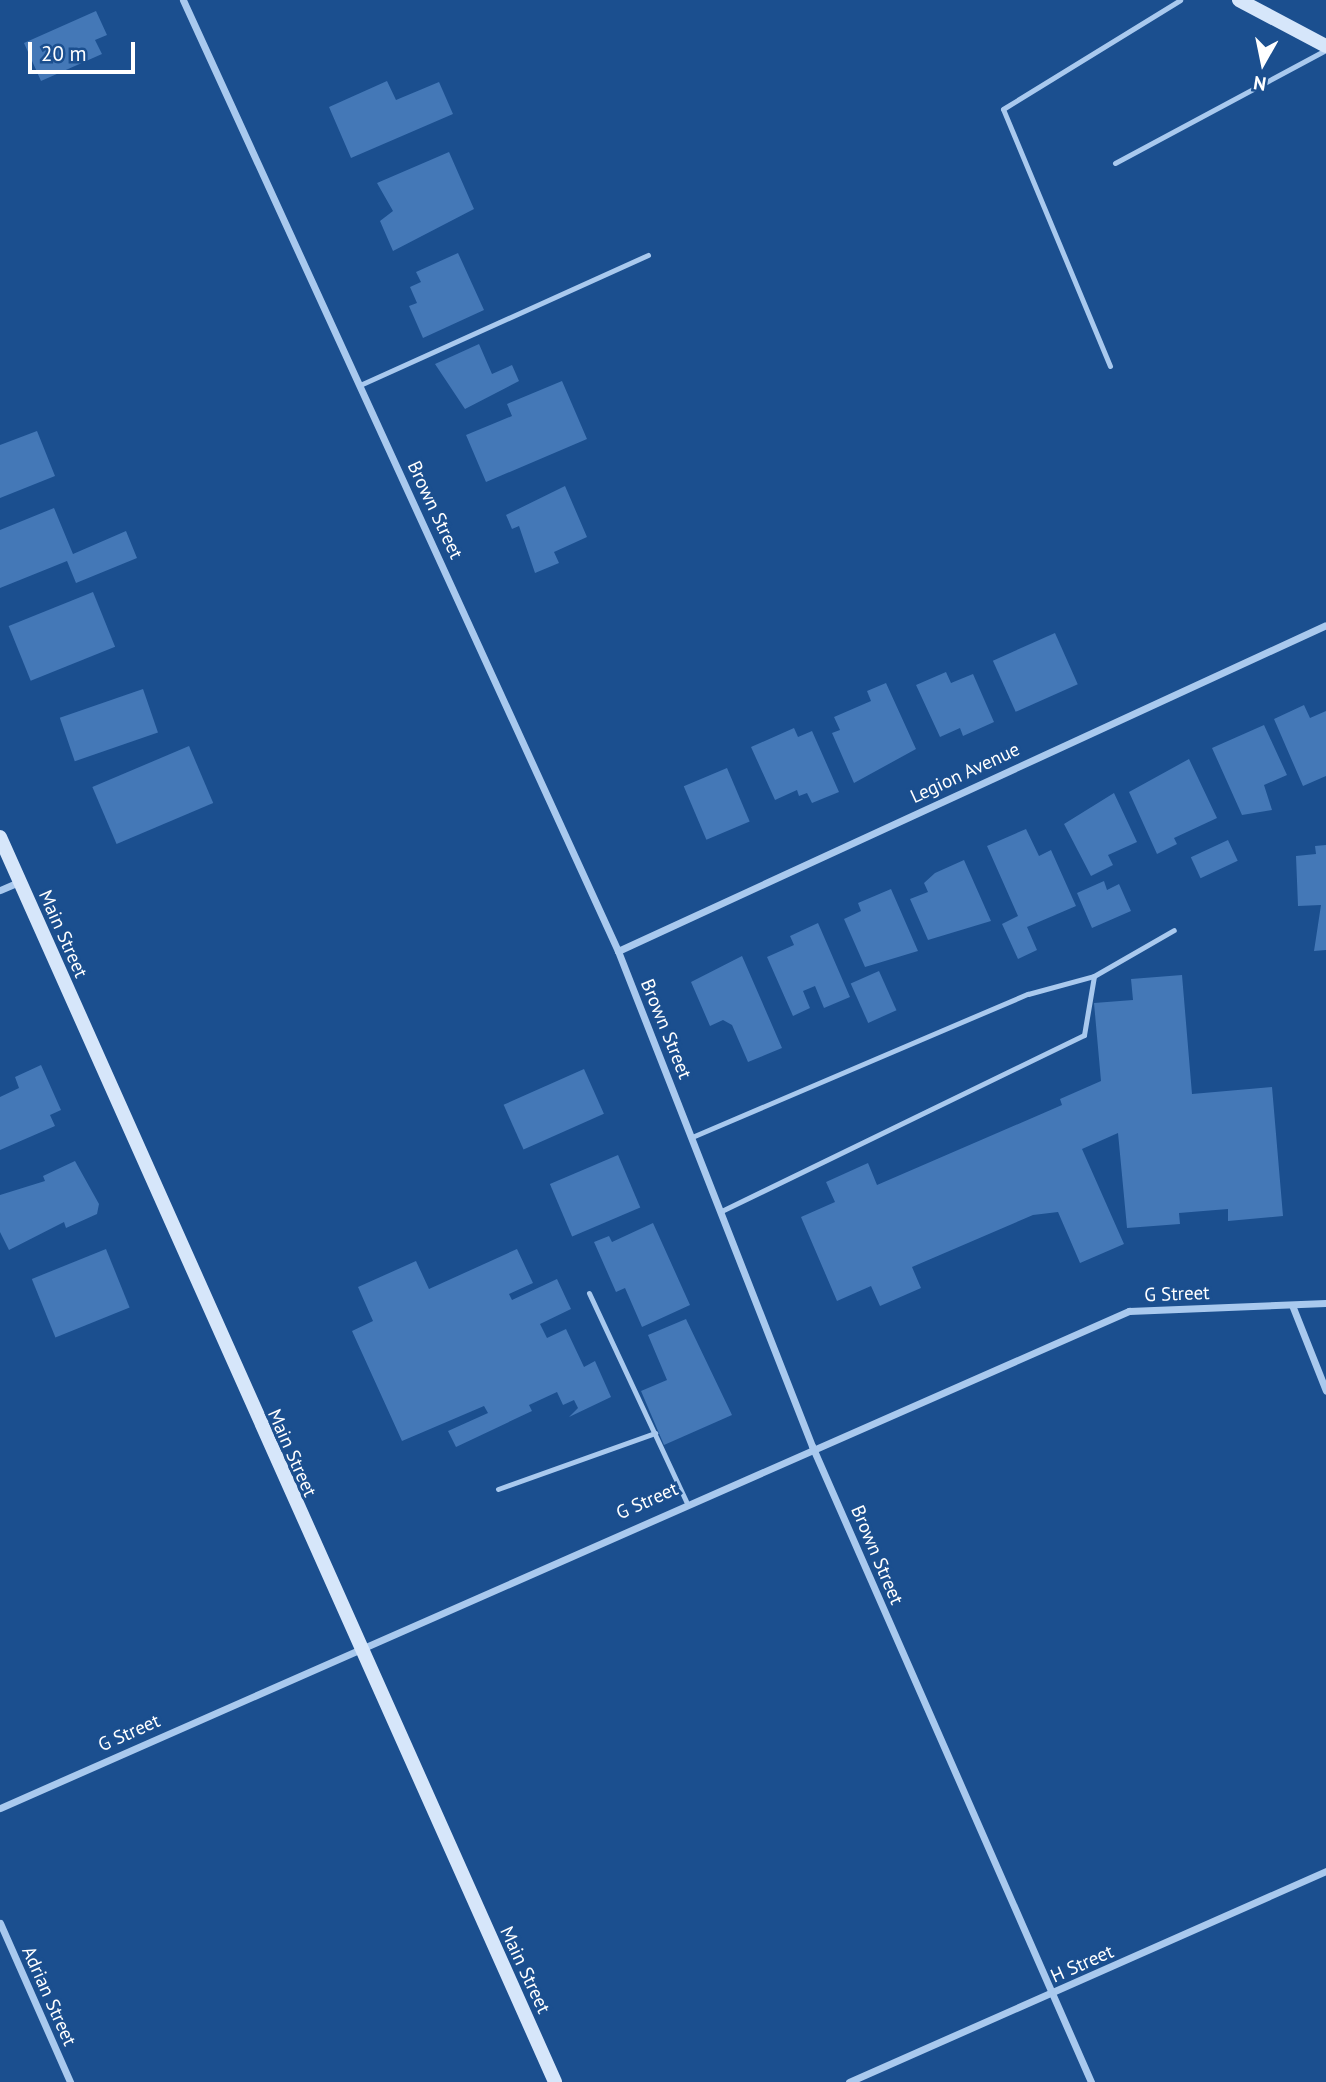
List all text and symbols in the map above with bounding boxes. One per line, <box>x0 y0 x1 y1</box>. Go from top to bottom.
scale bar <box>32 28 138 72</box>
north arrow <box>1228 28 1298 98</box>
text: 20 m <box>41 40 87 67</box>
text: N <box>1252 71 1268 97</box>
street label: Brown Street <box>402 457 468 563</box>
street label: Legion Avenue <box>907 738 1023 808</box>
street label: Main Street <box>34 887 92 981</box>
street label: Brown Street <box>636 976 696 1082</box>
street label: G Street <box>1144 1281 1210 1307</box>
street label: Main Street <box>263 1406 321 1500</box>
street label: G Street <box>613 1477 681 1525</box>
street label: Brown Street <box>846 1502 908 1608</box>
street label: G Street <box>95 1709 163 1757</box>
street label: Main Street <box>495 1923 555 2017</box>
street label: H Street <box>1047 1940 1117 1988</box>
street label: Adrian Street <box>17 1943 81 2049</box>

